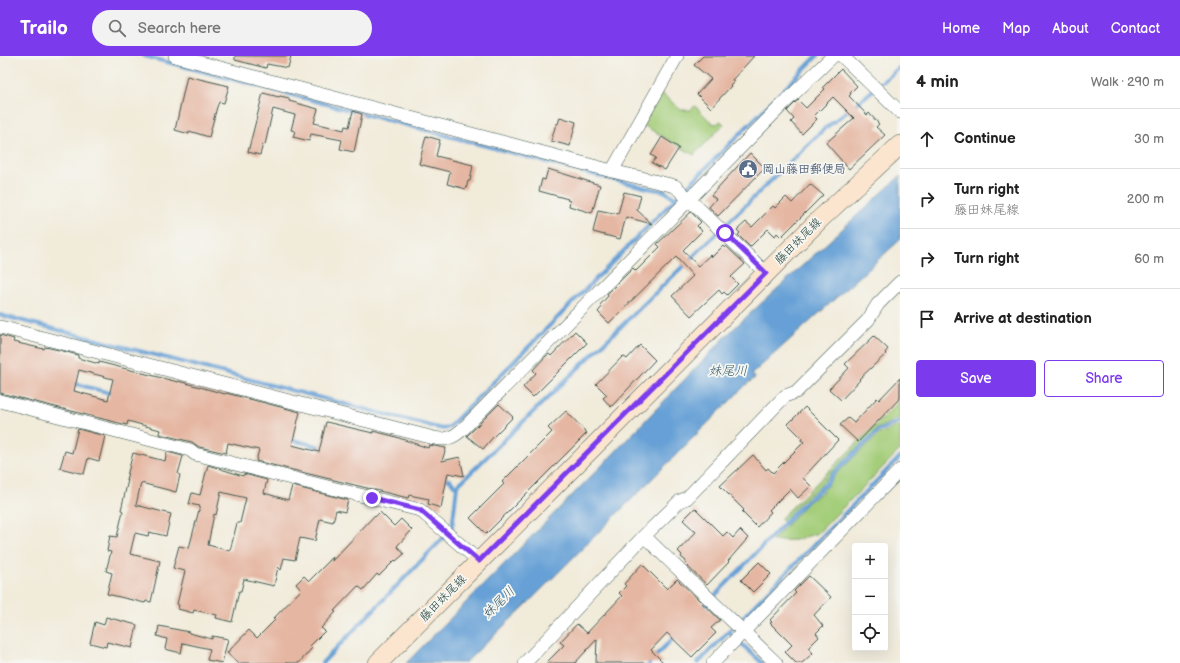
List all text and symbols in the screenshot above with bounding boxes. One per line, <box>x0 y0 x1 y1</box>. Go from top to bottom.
search box <box>92 10 372 46</box>
text: Trailo <box>20 17 68 40</box>
icon: search <box>106 17 128 39</box>
text: Search here <box>138 19 221 38</box>
text: Home <box>942 20 980 37</box>
text: Map <box>1002 20 1030 37</box>
text: About <box>1052 20 1089 37</box>
text: Contact <box>1111 20 1160 37</box>
text: 4 min <box>916 72 959 92</box>
text: Walk · 290 m <box>1091 74 1164 90</box>
icon: ahead <box>916 128 938 150</box>
text: Continue <box>954 129 1016 148</box>
text: 30 m <box>1134 131 1164 147</box>
public building icon: 岡山藤田郵便局 <box>737 158 759 180</box>
place label: 岡山藤田郵便局 <box>762 162 846 177</box>
text: Turn right <box>954 180 1019 199</box>
icon: right <box>916 188 938 210</box>
text: 200 m <box>1127 191 1164 207</box>
text: 藤田妹尾線 <box>954 202 1019 218</box>
street label: 藤田妹尾線 <box>772 215 825 268</box>
route start <box>716 224 734 242</box>
icon: right <box>916 248 938 270</box>
text: Turn right <box>954 249 1019 268</box>
text: 60 m <box>1134 251 1164 267</box>
icon: arrive <box>916 308 938 330</box>
text: Arrive at destination <box>954 309 1092 328</box>
button: Save <box>916 360 1036 397</box>
button: Share <box>1044 360 1164 397</box>
water label: 妹尾川 <box>708 363 748 379</box>
route end <box>363 489 381 507</box>
map controls <box>852 543 888 651</box>
button: + <box>852 543 888 579</box>
street label: 藤田妹尾線 <box>417 572 470 625</box>
button: − <box>852 579 888 615</box>
water label: 妹尾川 <box>479 583 518 622</box>
button: locate <box>852 615 888 651</box>

